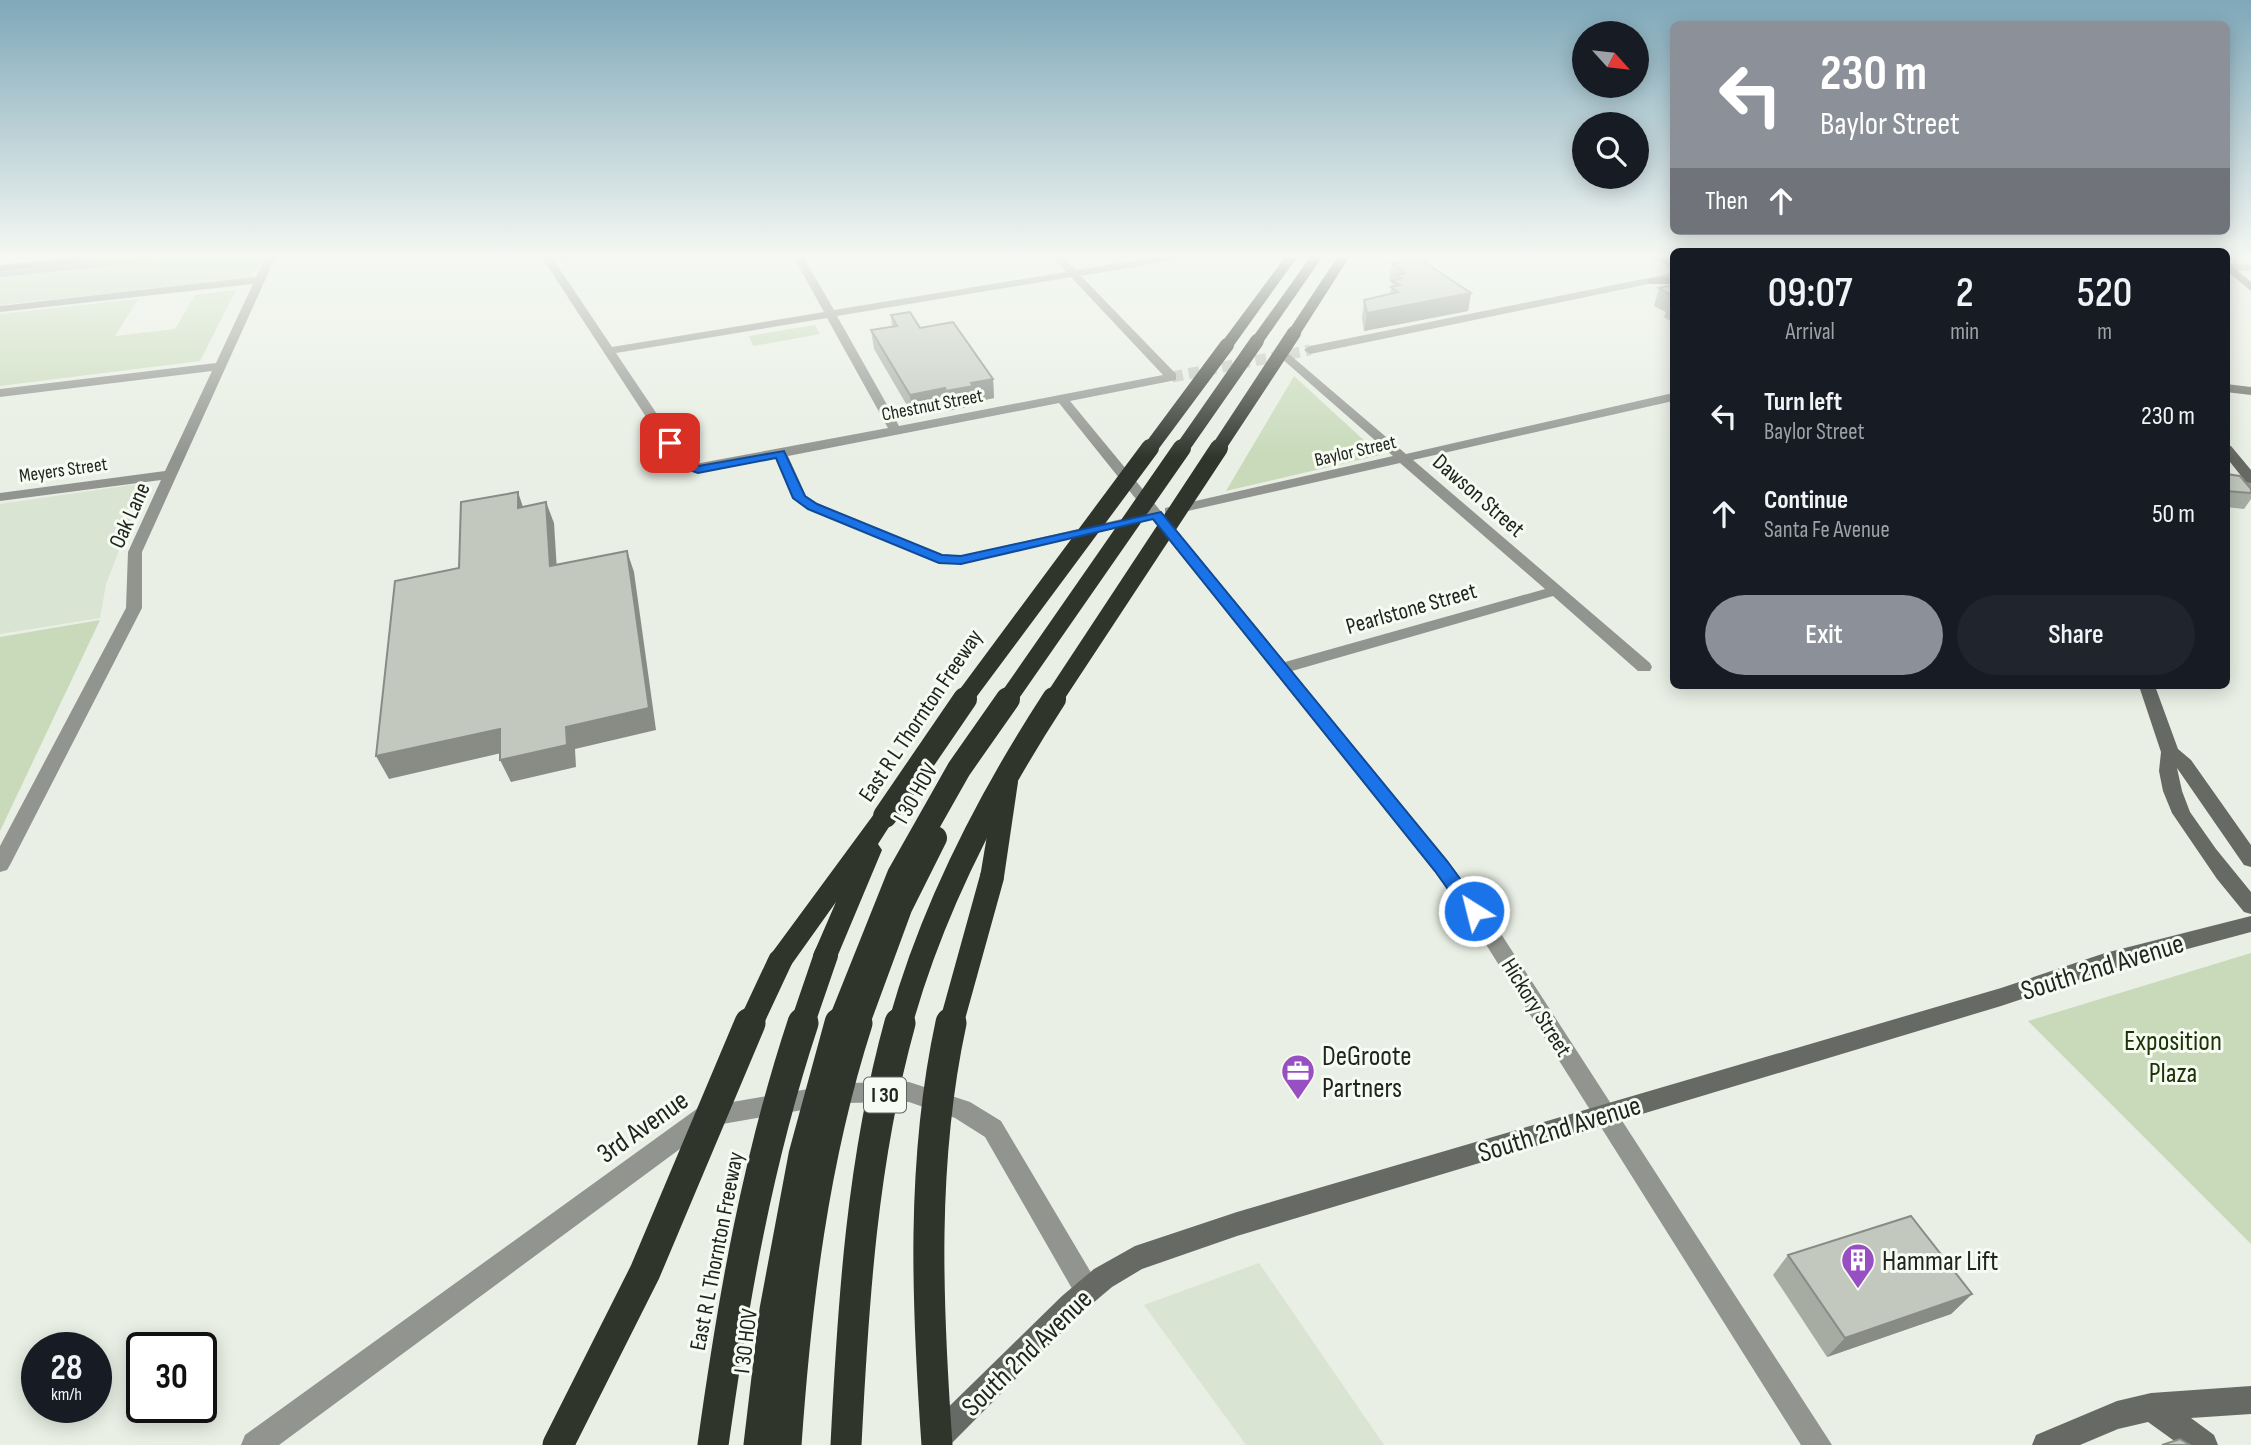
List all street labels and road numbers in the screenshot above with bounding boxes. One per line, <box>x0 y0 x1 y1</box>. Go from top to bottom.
street label: Chestnut Street <box>880 384 985 427</box>
street label: Baylor Street <box>1312 431 1399 472</box>
street label: Dawson Street <box>1427 448 1530 543</box>
street label: Meyers Street <box>18 453 109 488</box>
street label: Oak Lane <box>103 478 157 553</box>
street label: Pearlstone Street <box>1343 577 1480 641</box>
street label: East R L Thornton Freeway <box>853 624 989 807</box>
street label: I 30 HOV <box>887 758 945 829</box>
street label: South 2nd Avenue <box>2017 927 2188 1008</box>
street label: Hickory Street <box>1495 953 1577 1062</box>
road number: I 30 <box>864 1078 906 1112</box>
street label: 3rd Avenue <box>591 1084 695 1171</box>
street label: South 2nd Avenue <box>1474 1089 1645 1170</box>
street label: East R L Thornton Freeway <box>684 1149 750 1353</box>
street label: South 2nd Avenue <box>955 1283 1099 1423</box>
street label: I 30 HOV <box>728 1306 764 1375</box>

